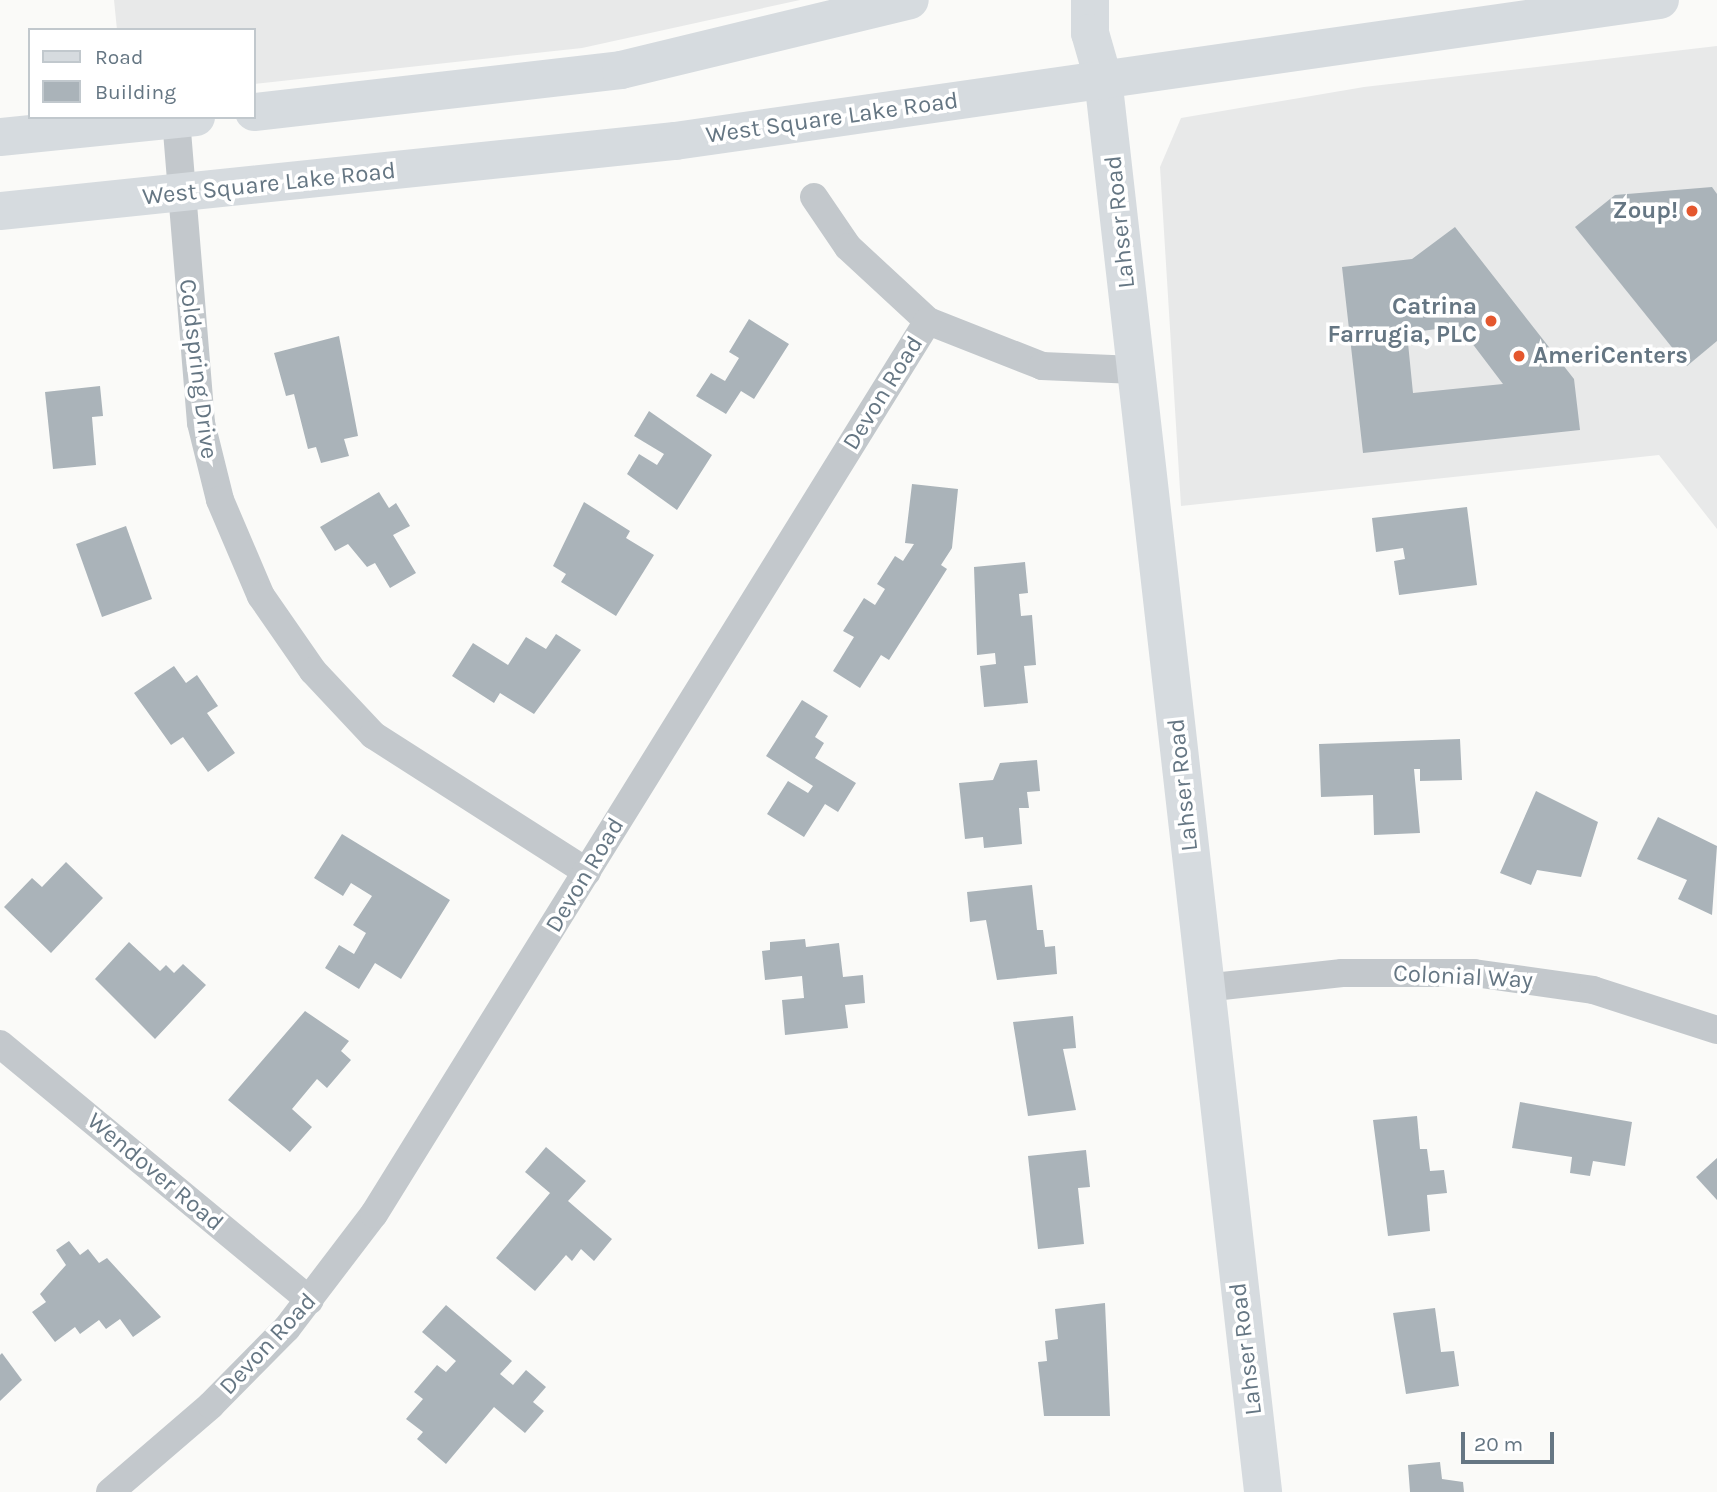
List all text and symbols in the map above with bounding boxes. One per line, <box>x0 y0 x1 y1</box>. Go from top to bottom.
legend <box>28 28 256 119</box>
text: Road <box>95 45 143 69</box>
text: Building <box>95 80 176 104</box>
street label: West Square Lake Road <box>704 86 960 150</box>
street label: Lahser Road <box>1099 154 1141 290</box>
street label: West Square Lake Road <box>141 156 397 212</box>
place label: Zoup! <box>1613 197 1678 225</box>
marker: Zoup! <box>1684 203 1700 219</box>
street label: Coldspring Drive <box>173 277 223 461</box>
place label: Catrina Farrugia, PLC <box>1328 293 1477 349</box>
marker: Catrina Farrugia, PLC <box>1483 313 1499 329</box>
street label: Devon Road <box>837 331 929 455</box>
place label: AmeriCenters <box>1533 342 1688 370</box>
marker: AmeriCenters <box>1511 348 1527 364</box>
street label: Lahser Road <box>1162 717 1204 853</box>
street label: Devon Road <box>539 812 631 938</box>
street label: Colonial Way <box>1392 959 1534 995</box>
street label: Wendover Road <box>81 1107 229 1237</box>
street label: Lahser Road <box>1224 1281 1268 1417</box>
street label: Devon Road <box>214 1287 322 1401</box>
scale bar <box>1465 1418 1558 1462</box>
text: 20 m <box>1474 1432 1523 1456</box>

